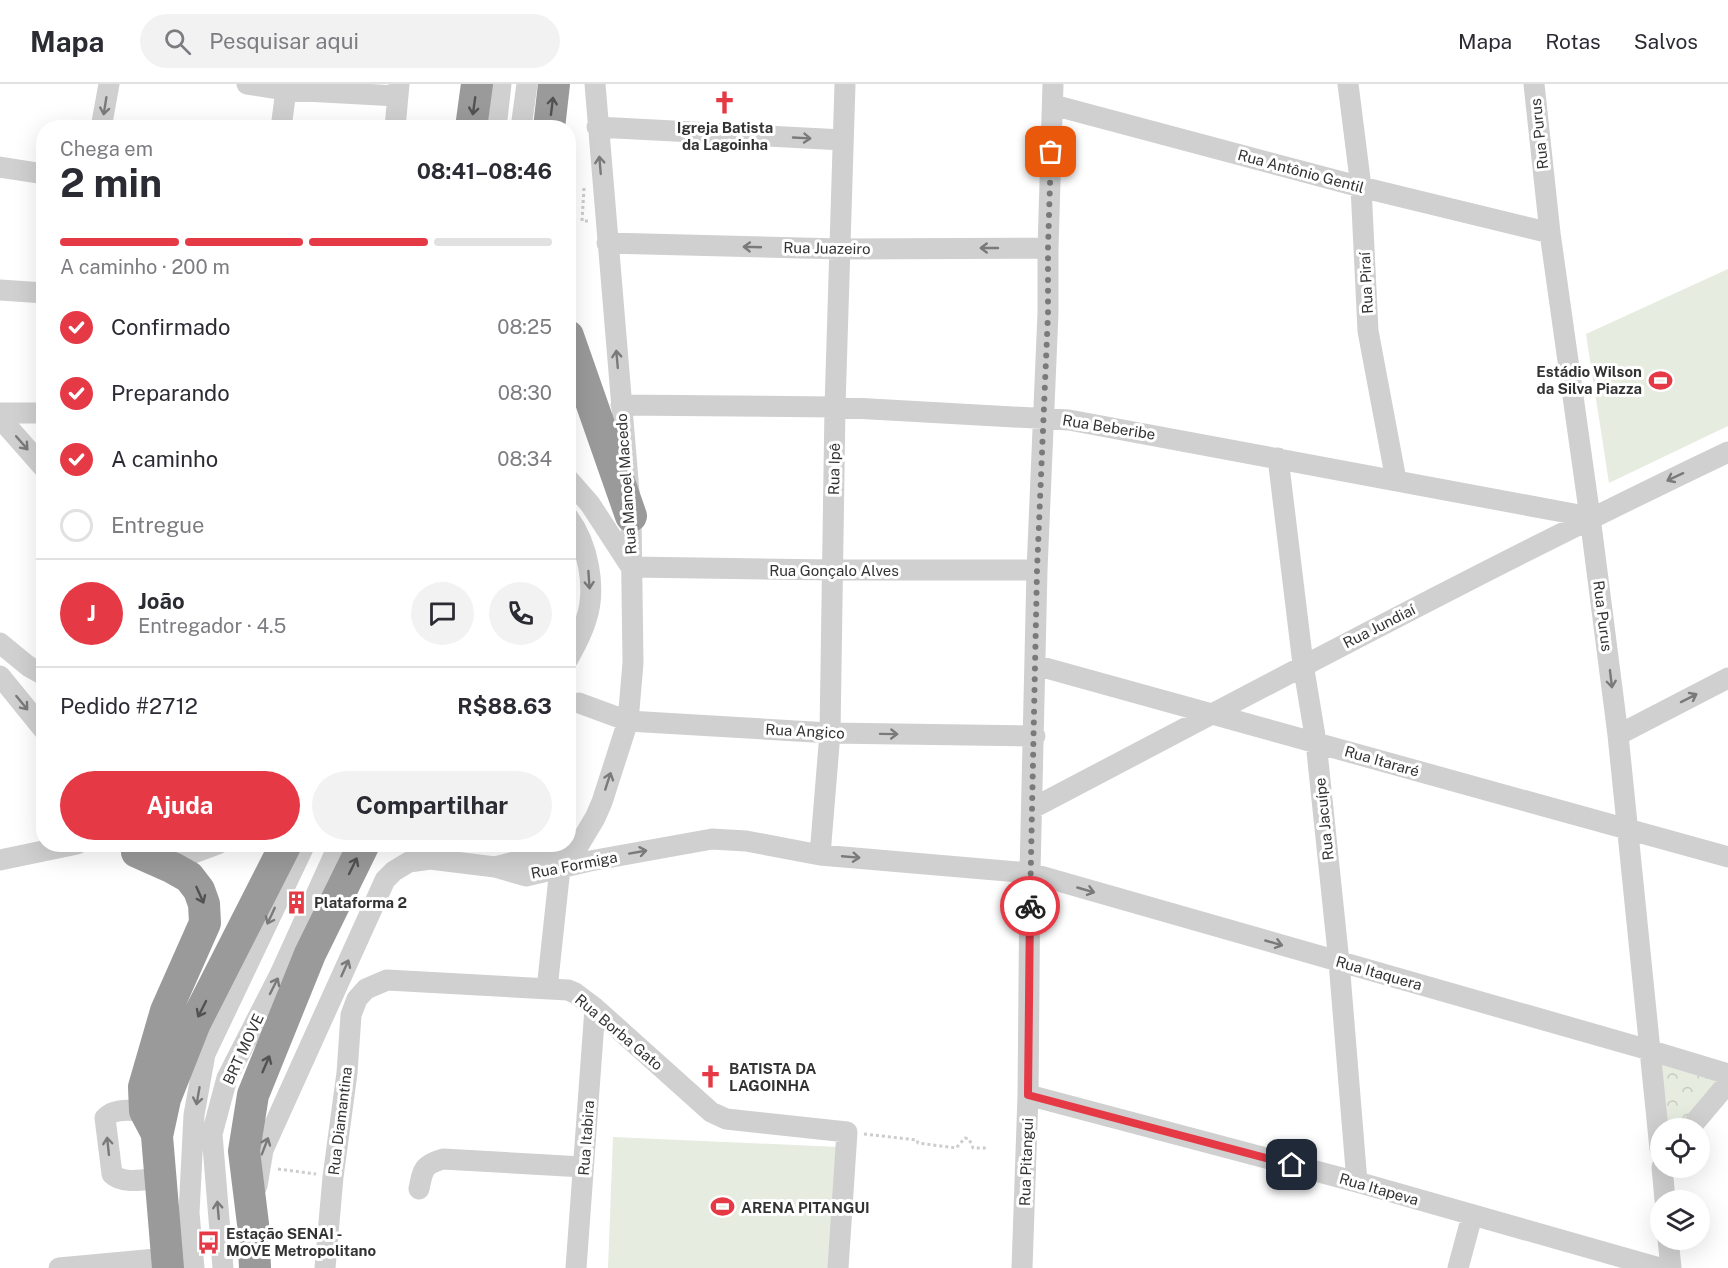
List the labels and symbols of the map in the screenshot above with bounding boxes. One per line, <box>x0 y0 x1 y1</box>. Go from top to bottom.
church icon: Igreja Batista da Lagoinha <box>712 90 738 116</box>
one-way arrow <box>99 95 110 115</box>
one-way arrow <box>469 95 480 115</box>
one-way arrow <box>546 96 557 116</box>
street label: Rua Purus <box>1527 98 1551 170</box>
place label: Igreja Batista da Lagoinha <box>677 119 773 153</box>
pin <box>1025 126 1076 177</box>
one-way arrow <box>791 132 811 143</box>
street label: Rua Antônio Gentil <box>1236 146 1366 196</box>
one-way arrow <box>594 156 605 176</box>
street label: Rua Juazeiro <box>783 239 871 257</box>
one-way arrow <box>743 241 763 252</box>
one-way arrow <box>980 242 1000 254</box>
street label: Rua Piraí <box>1356 251 1376 314</box>
one-way arrow <box>611 350 622 370</box>
place label: Estádio Wilson da Silva Piazza <box>1536 363 1642 397</box>
sports icon: Estádio Wilson da Silva Piazza <box>1647 367 1673 393</box>
street label: Rua Beberibe <box>1061 411 1157 443</box>
street label: Rua Manoel Macedo <box>613 413 639 555</box>
one-way arrow <box>15 435 29 450</box>
street label: Rua Ipê <box>825 443 843 495</box>
one-way arrow <box>1667 472 1685 484</box>
street label: Rua Gonçalo Alves <box>769 562 899 579</box>
one-way arrow <box>584 569 595 589</box>
street label: Rua Purus <box>1590 580 1616 652</box>
street label: Rua Jundiaí <box>1340 600 1418 651</box>
one-way arrow <box>1606 669 1617 689</box>
one-way arrow <box>1680 692 1698 704</box>
one-way arrow <box>15 695 28 711</box>
street label: Rua Angico <box>765 720 845 742</box>
one-way arrow <box>878 728 898 740</box>
street label: Rua Itararé <box>1343 742 1421 780</box>
one-way arrow <box>603 772 614 791</box>
street label: Rua Jacuípe <box>1311 777 1337 861</box>
one-way arrow <box>628 847 647 858</box>
street label: Rua Formiga <box>529 848 619 882</box>
one-way arrow <box>841 852 861 863</box>
one-way arrow <box>347 858 359 876</box>
courier <box>1000 876 1060 936</box>
one-way arrow <box>1076 884 1095 896</box>
one-way arrow <box>195 886 206 904</box>
building icon: Plataforma 2 <box>283 889 309 915</box>
place label: Plataforma 2 <box>314 894 407 911</box>
one-way arrow <box>265 907 277 925</box>
one-way arrow <box>1264 938 1283 949</box>
street label: Rua Itaquera <box>1334 953 1424 993</box>
one-way arrow <box>340 959 351 977</box>
one-way arrow <box>268 977 280 995</box>
street label: Rua Borba Gato <box>572 990 666 1074</box>
one-way arrow <box>196 1000 208 1017</box>
street label: BRT MOVE <box>219 1011 267 1087</box>
one-way arrow <box>261 1055 272 1074</box>
place label: BATISTA DA LAGOINHA <box>729 1060 816 1094</box>
church icon: BATISTA DA LAGOINHA <box>698 1064 724 1090</box>
street label: Rua Diamantina <box>325 1066 355 1176</box>
one-way arrow <box>192 1085 203 1105</box>
street label: Rua Itabira <box>575 1100 597 1176</box>
street label: Rua Pitangui <box>1016 1118 1036 1206</box>
one-way arrow <box>103 1136 114 1156</box>
one-way arrow <box>261 1137 272 1155</box>
pin <box>1266 1139 1317 1190</box>
street label: Rua Itapeva <box>1337 1170 1421 1208</box>
sports icon: ARENA PITANGUI <box>710 1194 736 1220</box>
place label: ARENA PITANGUI <box>741 1199 870 1216</box>
one-way arrow <box>212 1200 223 1220</box>
place label: Estação SENAI - MOVE Metropolitano <box>226 1225 376 1259</box>
bus stop icon: Estação SENAI - MOVE Metropolitano <box>195 1229 221 1255</box>

